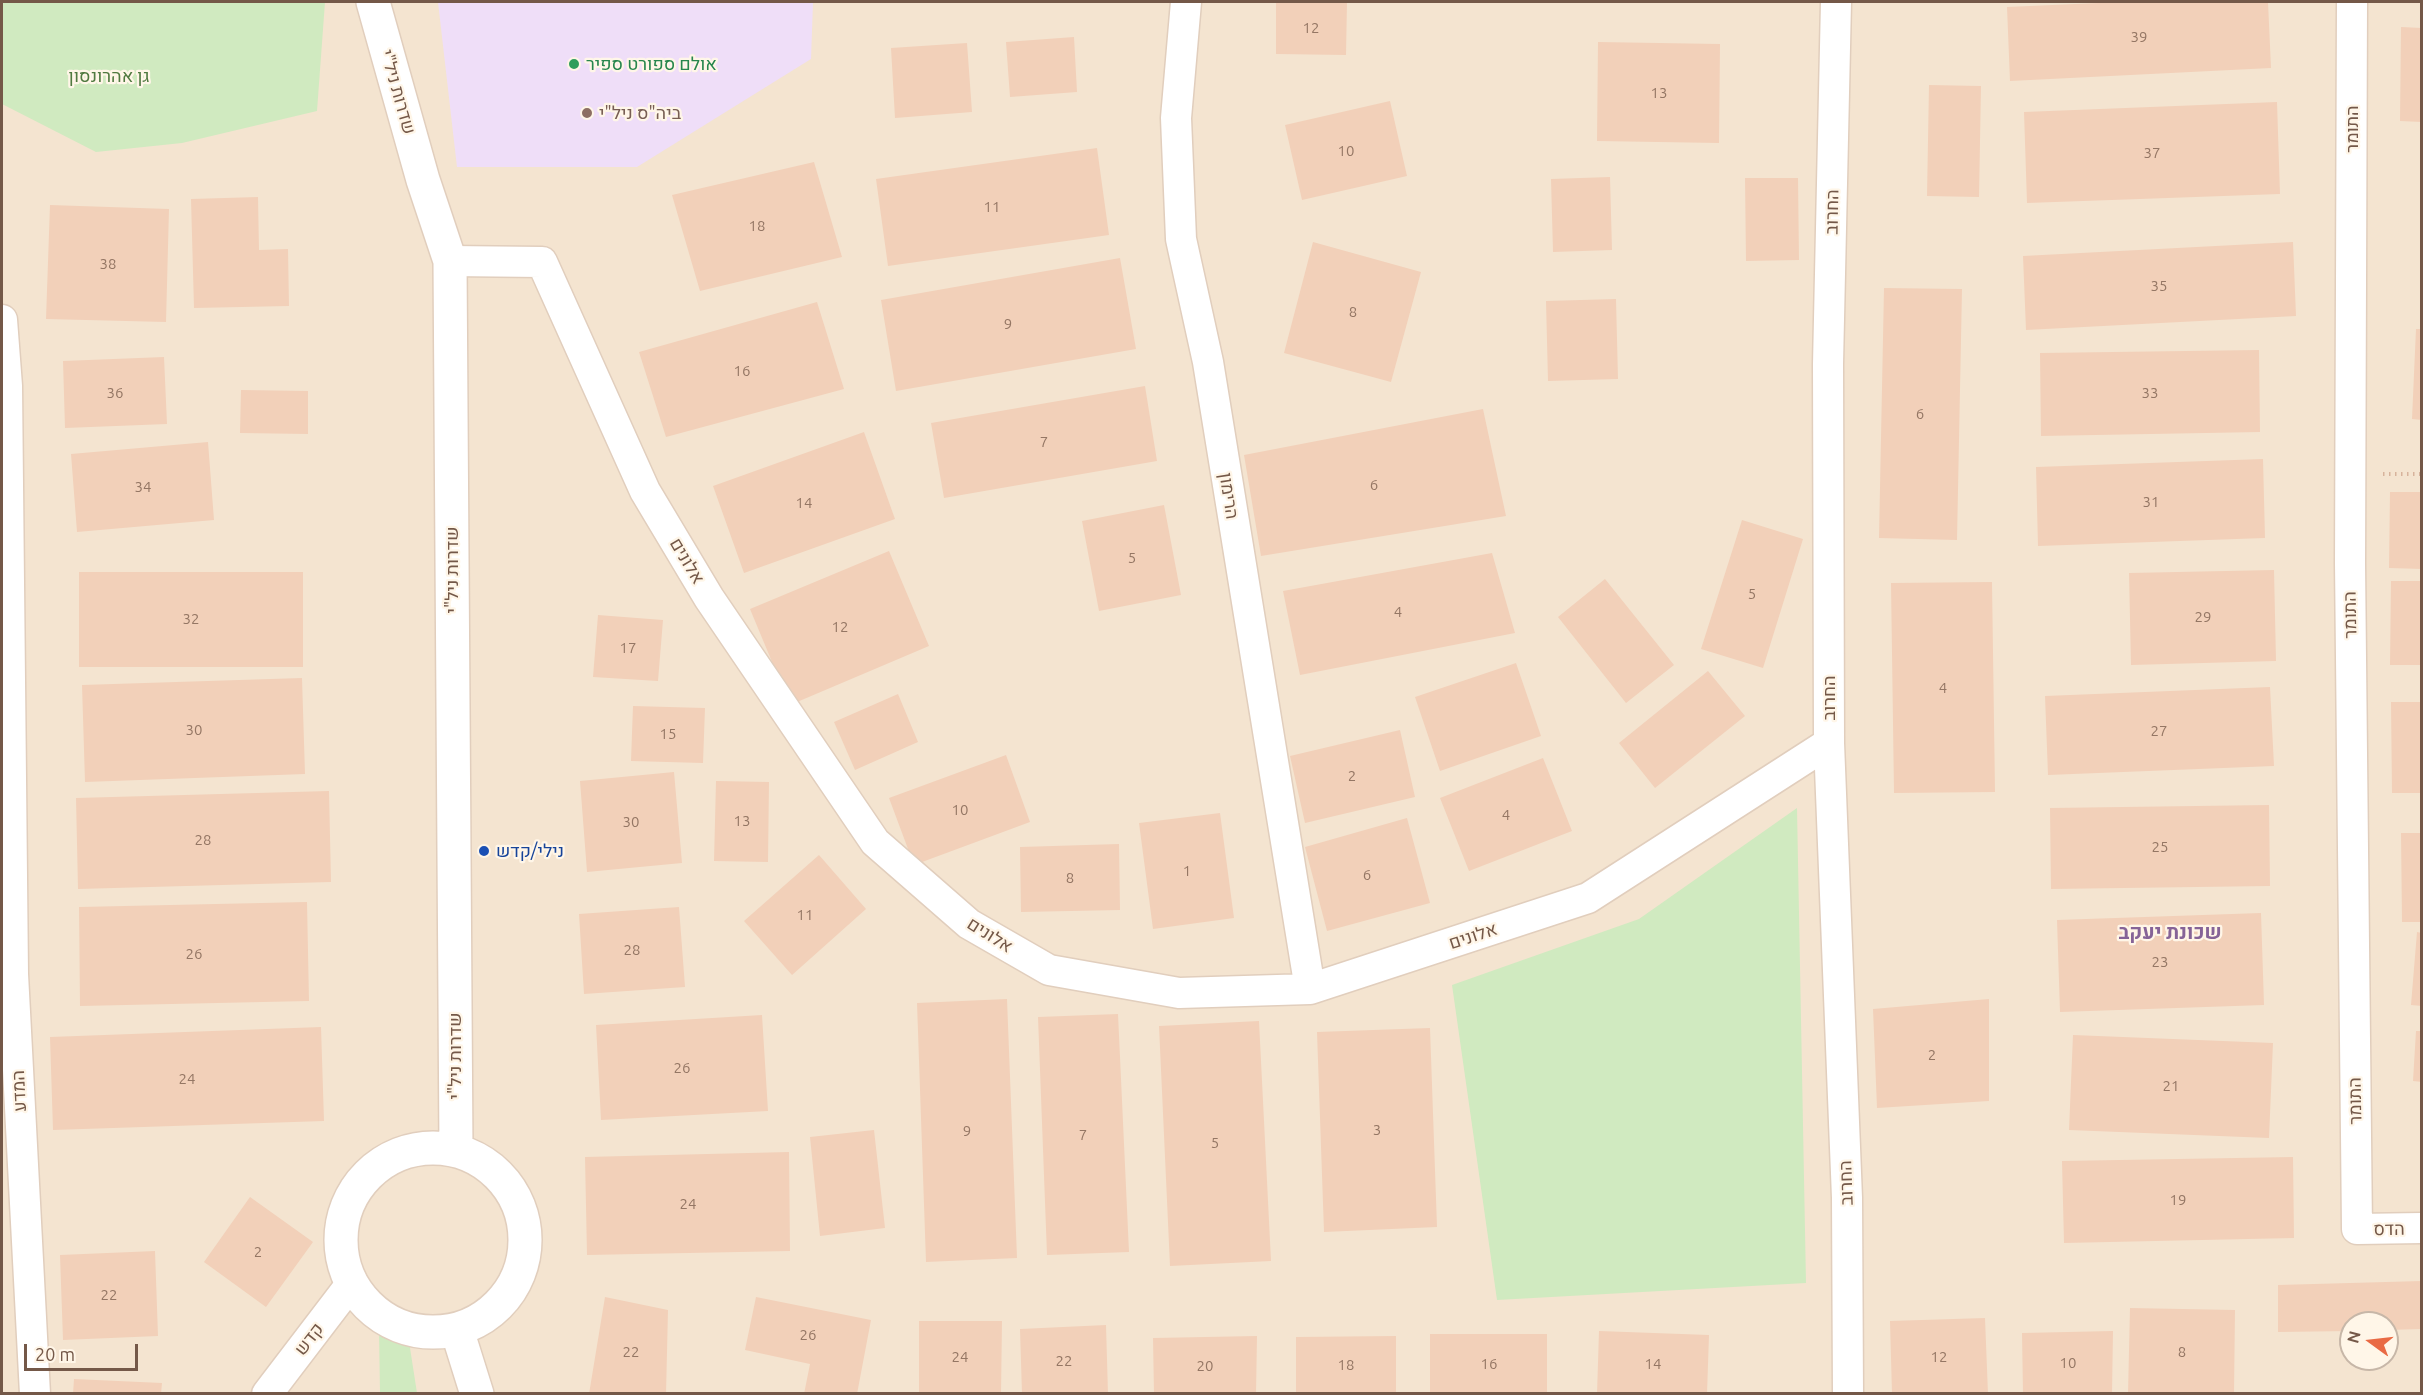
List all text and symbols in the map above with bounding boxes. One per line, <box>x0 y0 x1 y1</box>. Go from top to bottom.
house number: 12 <box>1303 19 1319 37</box>
house number: 39 <box>2131 28 2147 46</box>
street label: שדרות ניל"י <box>376 47 420 137</box>
place label: אולם ספורט ספיר <box>586 53 717 75</box>
marker: אולם ספורט ספיר <box>567 57 581 71</box>
park label: גן אהרונסון <box>68 65 150 87</box>
house number: 13 <box>1651 84 1667 102</box>
place label: ביה"ס ניל"י <box>599 102 681 124</box>
street label: התומר <box>2341 105 2363 153</box>
marker: ביה"ס ניל"י <box>580 106 594 120</box>
house number: 10 <box>1338 142 1354 160</box>
house number: 37 <box>2144 144 2160 162</box>
street label: החרוב <box>1821 189 1843 235</box>
house number: 11 <box>984 198 1000 216</box>
house number: 18 <box>749 217 765 235</box>
house number: 38 <box>100 255 116 273</box>
house number: 35 <box>2151 277 2167 295</box>
house number: 8 <box>1349 303 1357 321</box>
house number: 9 <box>1004 315 1012 333</box>
house number: 16 <box>734 362 750 380</box>
house number: 36 <box>107 384 123 402</box>
house number: 33 <box>2142 384 2158 402</box>
house number: 6 <box>1916 405 1924 423</box>
house number: 7 <box>1040 433 1048 451</box>
street label: הרימון <box>1215 471 1243 521</box>
house number: 6 <box>1370 476 1378 494</box>
house number: 34 <box>135 478 151 496</box>
house number: 31 <box>2143 493 2159 511</box>
house number: 14 <box>796 494 812 512</box>
street label: שדרות ניל"י <box>441 526 463 614</box>
street label: אלונים <box>665 534 709 588</box>
house number: 5 <box>1128 549 1136 567</box>
house number: 5 <box>1748 585 1756 603</box>
street label: התומר <box>2339 591 2361 639</box>
house number: 4 <box>1394 603 1402 621</box>
house number: 29 <box>2195 608 2211 626</box>
house number: 32 <box>183 610 199 628</box>
house number: 12 <box>832 618 848 636</box>
house number: 17 <box>620 639 636 657</box>
street label: החרוב <box>1818 675 1840 721</box>
house number: 4 <box>1939 679 1947 697</box>
house number: 30 <box>186 721 202 739</box>
house number: 27 <box>2151 722 2167 740</box>
house number: 15 <box>660 725 676 743</box>
house number: 2 <box>1348 767 1356 785</box>
house number: 10 <box>952 801 968 819</box>
house number: 4 <box>1502 806 1510 824</box>
house number: 13 <box>734 812 750 830</box>
house number: 30 <box>623 813 639 831</box>
house number: 28 <box>195 831 211 849</box>
house number: 25 <box>2152 838 2168 856</box>
place label: נילי/קדש <box>496 840 564 862</box>
marker: נילי/קדש <box>477 844 491 858</box>
house number: 1 <box>1183 862 1191 880</box>
house number: 6 <box>1363 866 1371 884</box>
house number: 8 <box>1066 869 1074 887</box>
house number: 11 <box>797 906 813 924</box>
street label: אלונים <box>963 913 1017 957</box>
street label: אלונים <box>1446 918 1500 954</box>
district label: שכונת יעקב <box>2118 920 2222 944</box>
house number: 28 <box>624 941 640 959</box>
house number: 26 <box>186 945 202 963</box>
house number: 23 <box>2152 953 2168 971</box>
street label: שדרות ניל"י <box>444 1012 466 1100</box>
house number: 2 <box>1928 1046 1936 1064</box>
house number: 26 <box>674 1059 690 1077</box>
street label: המדע <box>7 1070 31 1112</box>
house number: 24 <box>179 1070 195 1088</box>
house number: 21 <box>2163 1077 2179 1095</box>
street label: התומר <box>2344 1077 2366 1125</box>
house number: 3 <box>1373 1121 1381 1139</box>
house number: 9 <box>963 1122 971 1140</box>
house number: 7 <box>1079 1126 1087 1144</box>
house number: 5 <box>1211 1134 1219 1152</box>
street label: החרוב <box>1834 1160 1858 1206</box>
house number: 19 <box>2170 1191 2186 1209</box>
house number: 24 <box>680 1195 696 1213</box>
street label: הדס <box>2373 1218 2405 1240</box>
house number: 2 <box>254 1243 262 1261</box>
house number: 22 <box>101 1286 117 1304</box>
north arrow <box>2339 1311 2399 1371</box>
street label: קדש <box>290 1319 328 1359</box>
house number: 26 <box>800 1326 816 1344</box>
text: N <box>2343 1329 2364 1345</box>
scale bar <box>27 1332 141 1370</box>
house number: 22 <box>623 1343 639 1361</box>
house number: 8 <box>2178 1343 2186 1361</box>
text: 20 m <box>35 1344 75 1364</box>
house number: 24 <box>952 1348 968 1366</box>
house number: 12 <box>1931 1348 1947 1366</box>
house number: 22 <box>1056 1352 1072 1370</box>
house number: 10 <box>2060 1354 2076 1372</box>
house number: 16 <box>1481 1355 1497 1373</box>
house number: 14 <box>1645 1355 1661 1373</box>
house number: 18 <box>1338 1356 1354 1374</box>
house number: 20 <box>1197 1357 1213 1375</box>

